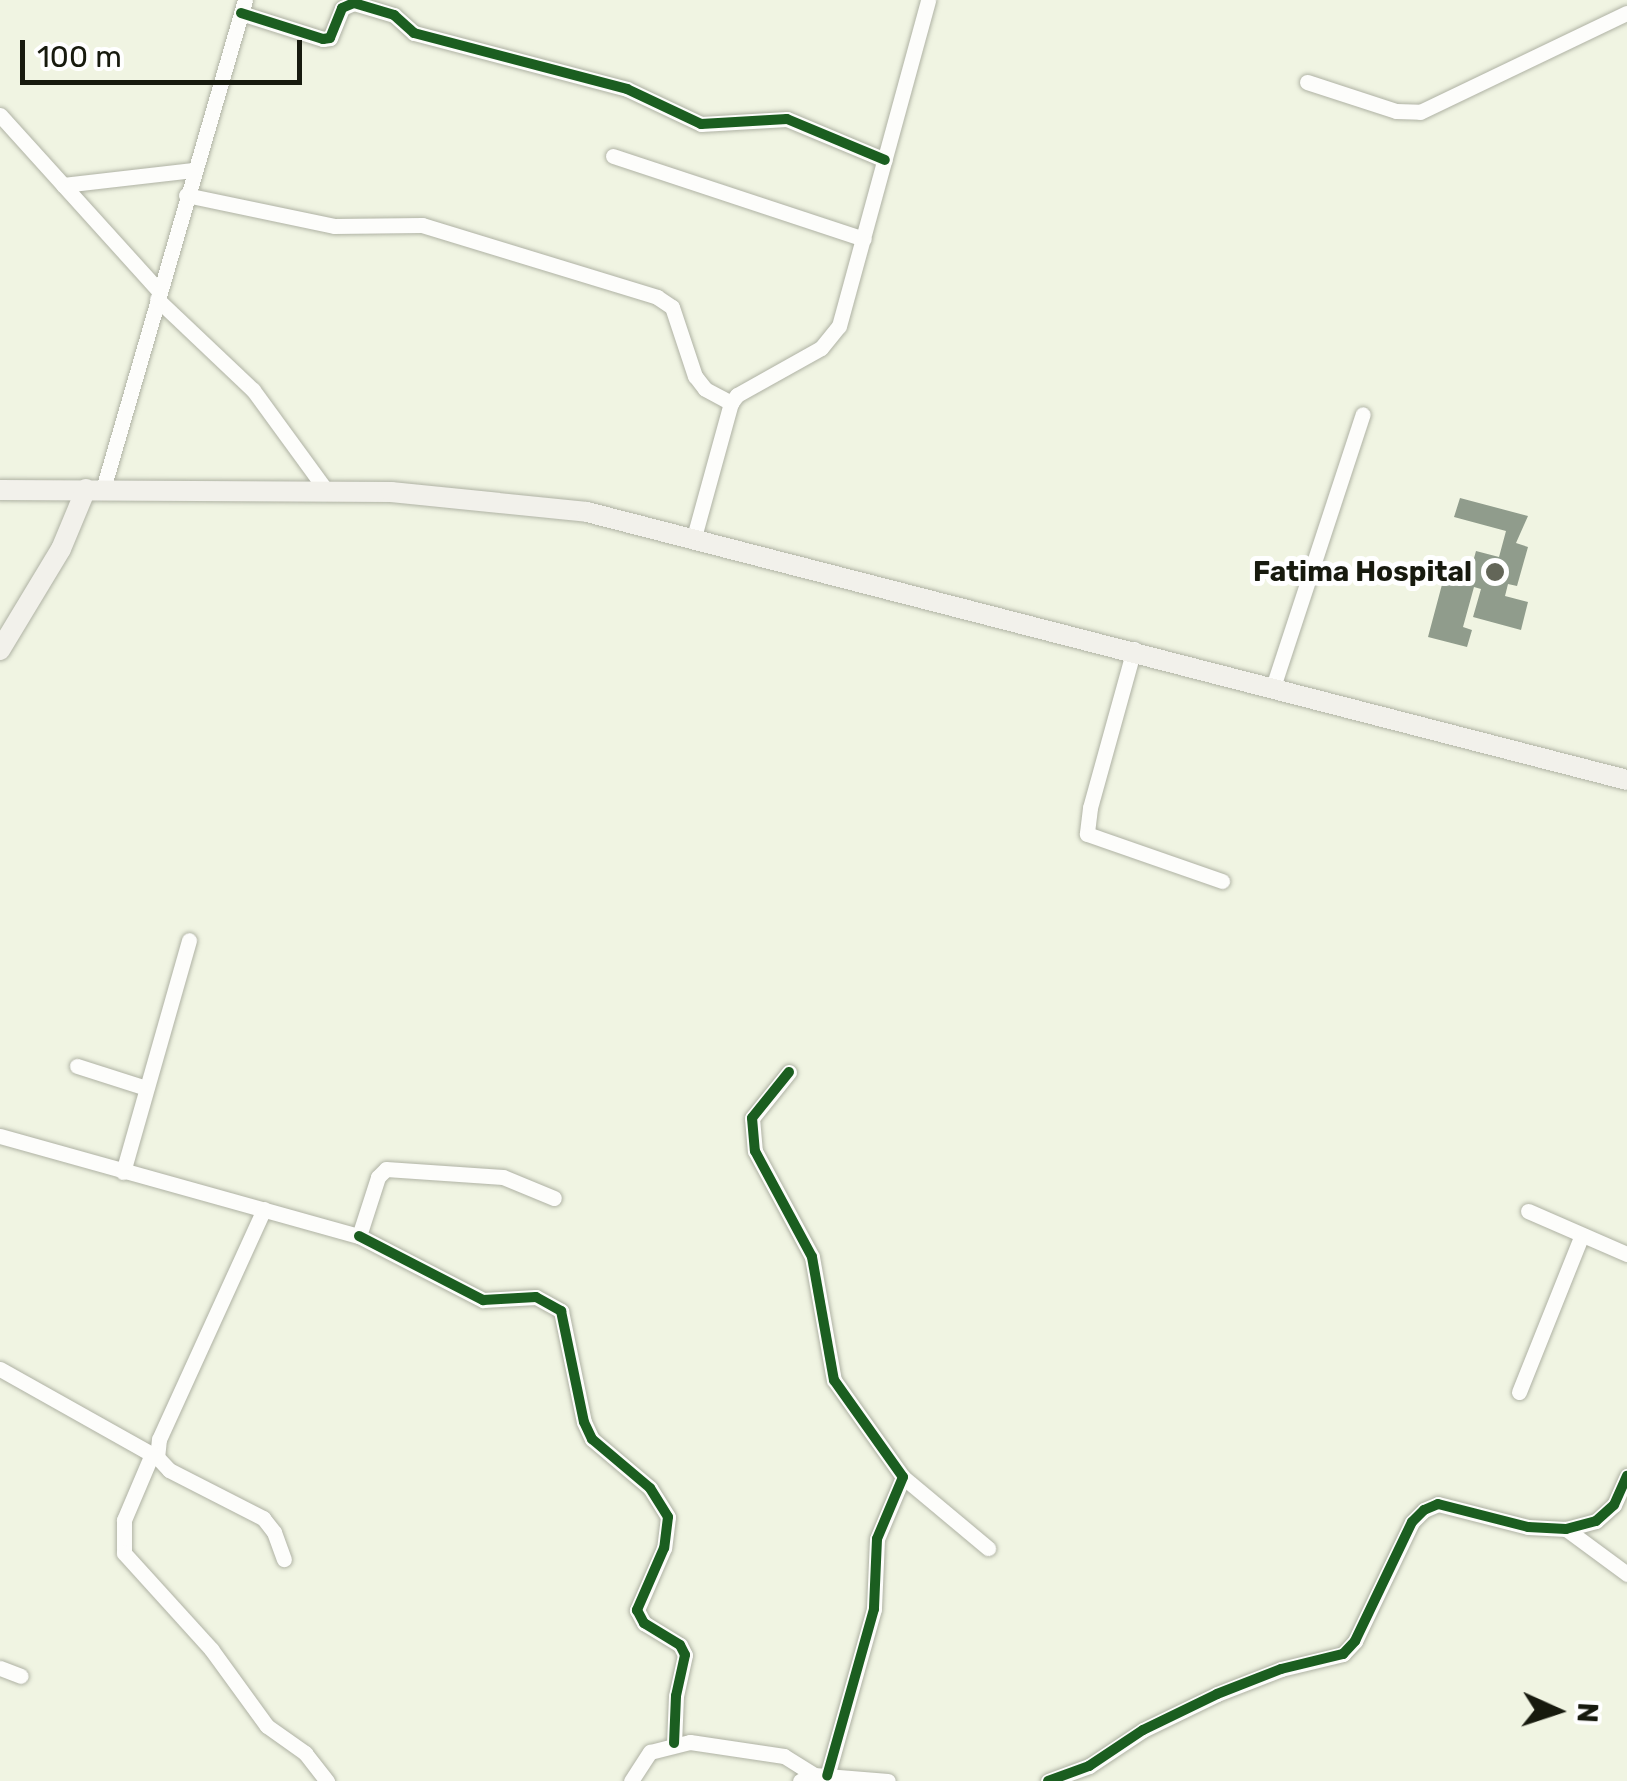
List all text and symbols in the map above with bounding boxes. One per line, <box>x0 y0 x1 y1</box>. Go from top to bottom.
scale bar <box>25 20 308 82</box>
text: 100 m <box>37 39 122 75</box>
place label: Fatima Hospital <box>1253 555 1472 589</box>
marker: Fatima Hospital <box>1482 559 1508 585</box>
north arrow <box>1507 1661 1607 1761</box>
text: N <box>1570 1702 1604 1724</box>

